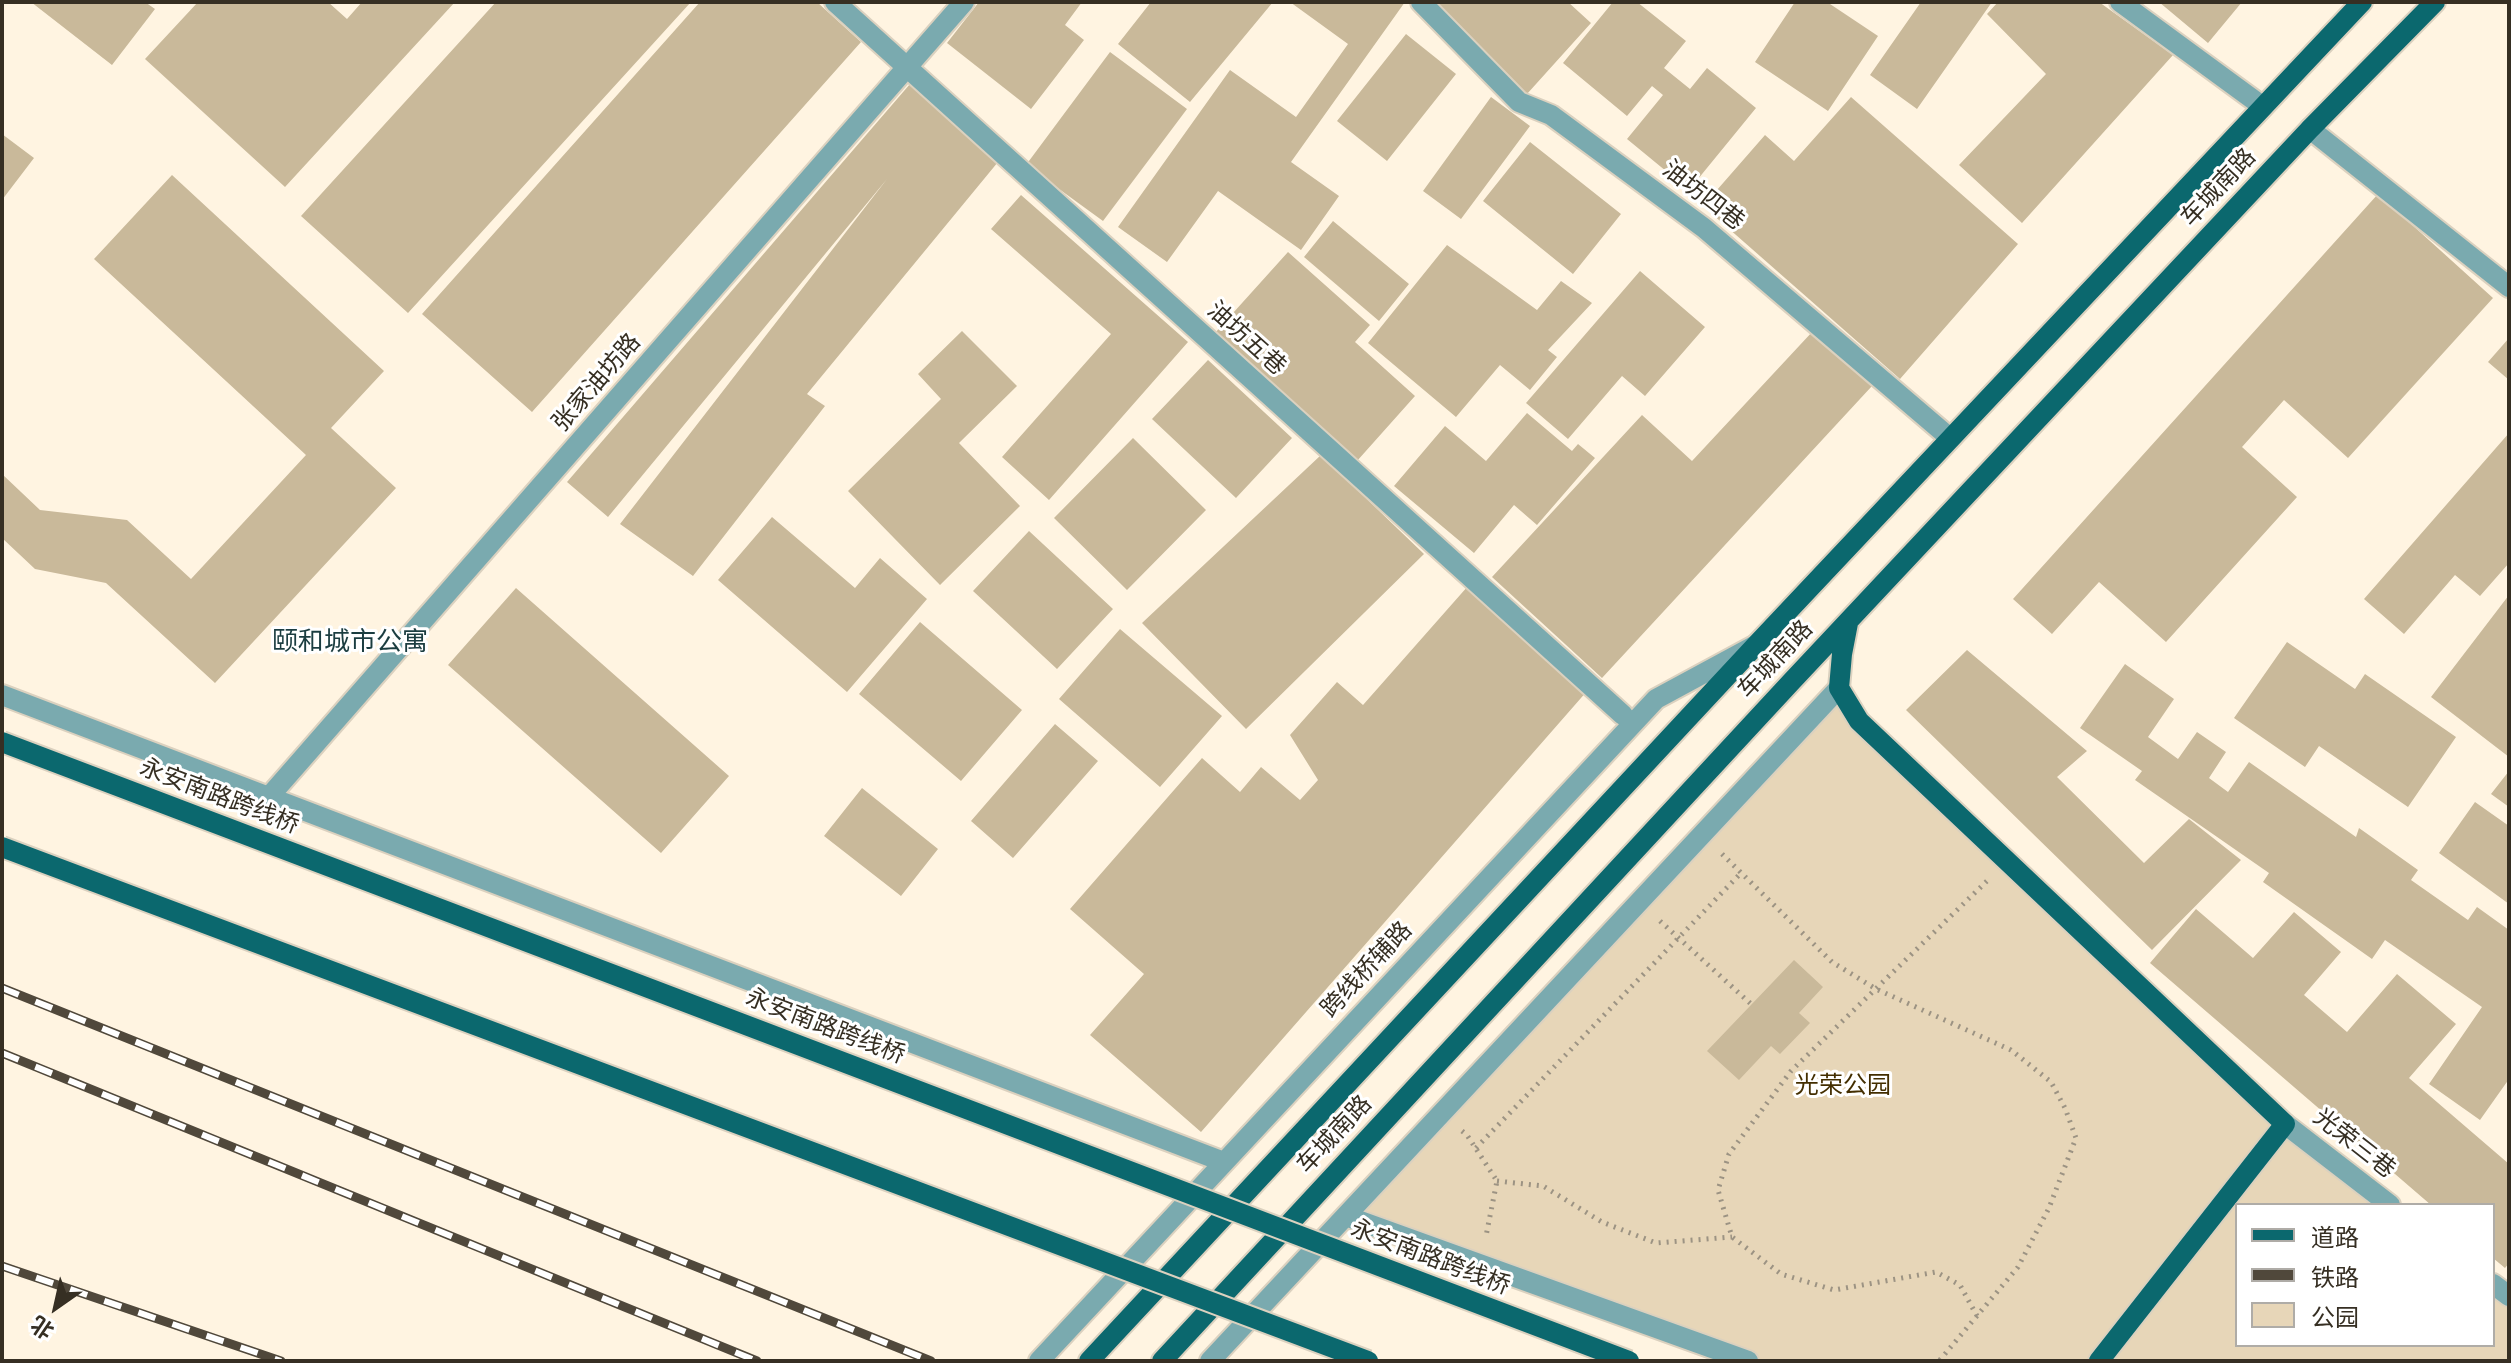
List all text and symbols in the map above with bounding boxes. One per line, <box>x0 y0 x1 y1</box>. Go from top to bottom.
street label: 车城南路 <box>2176 143 2262 233</box>
street label: 油坊四巷 <box>1656 155 1750 237</box>
street label: 油坊五巷 <box>1201 296 1291 382</box>
street label: 张家油坊路 <box>547 328 647 438</box>
street label: 车城南路 <box>1733 615 1819 705</box>
district label: 颐和城市公寓 <box>272 627 428 659</box>
street label: 永安南路跨线桥 <box>135 753 303 841</box>
street label: 跨线桥辅路 <box>1316 916 1418 1024</box>
street label: 永安南路跨线桥 <box>741 983 909 1071</box>
park label: 光荣公园 <box>1795 1072 1891 1100</box>
street label: 车城南路 <box>1292 1090 1378 1180</box>
street label: 光荣三巷 <box>2307 1103 2401 1185</box>
legend <box>2235 1203 2495 1347</box>
street label: 永安南路跨线桥 <box>1346 1214 1514 1302</box>
text: 道路 <box>2311 1224 2359 1251</box>
text: 铁路 <box>2311 1264 2359 1291</box>
north arrow <box>16 1267 96 1347</box>
text: 公园 <box>2311 1304 2359 1331</box>
text: 北 <box>26 1311 58 1344</box>

